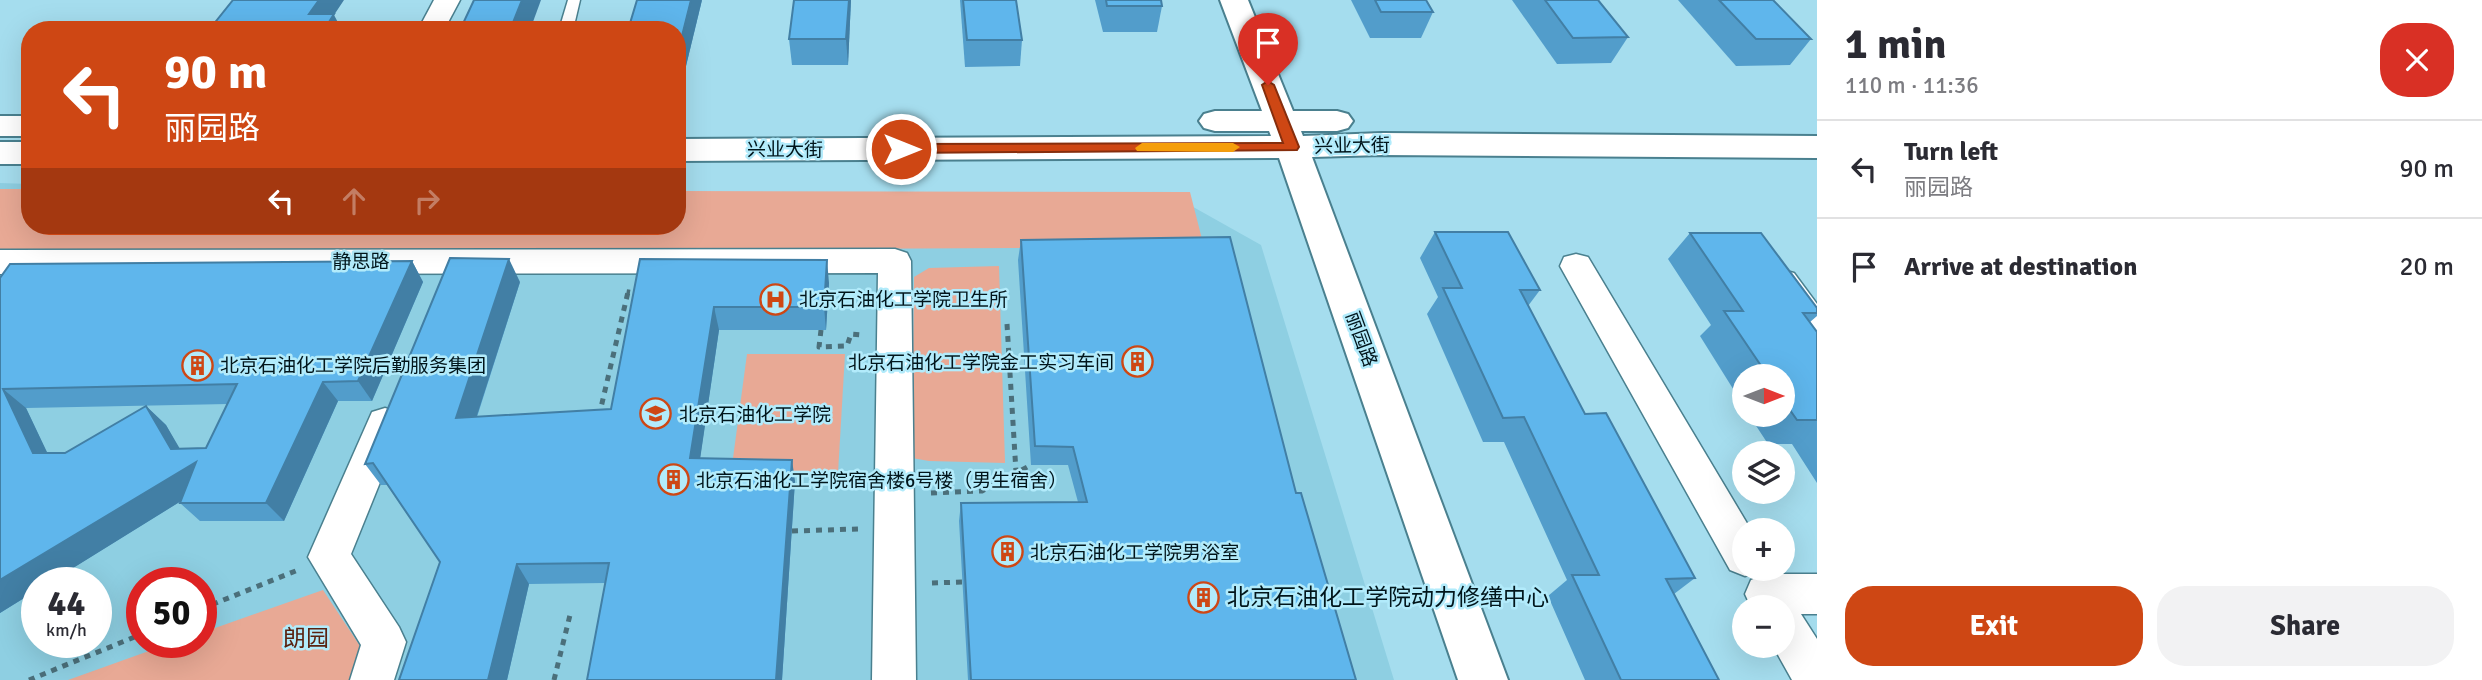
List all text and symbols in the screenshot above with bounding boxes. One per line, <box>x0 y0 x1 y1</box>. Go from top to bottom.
pin <box>1238 13 1298 85</box>
text: 1 min <box>1845 19 1946 70</box>
button: close <box>2380 23 2454 97</box>
icon: arrive <box>1249 24 1287 62</box>
text: 90 m <box>164 42 267 102</box>
icon: left <box>49 49 140 140</box>
text: 110 m · 11:36 <box>1845 71 1979 100</box>
text: 丽园路 <box>164 109 260 148</box>
position arrow <box>864 112 938 186</box>
street label: 兴业大街 <box>1314 133 1390 159</box>
text: Turn left <box>1904 136 1998 168</box>
street label: 兴业大街 <box>747 138 823 162</box>
icon: left <box>1845 150 1883 188</box>
text: 90 m <box>2399 153 2454 185</box>
text: 丽园路 <box>1904 173 1973 202</box>
icon: left <box>262 182 300 220</box>
icon: ahead <box>335 182 373 220</box>
icon: right <box>408 182 446 220</box>
icon: arrive <box>1845 248 1883 286</box>
street label: 静思路 <box>332 250 390 274</box>
text: Arrive at destination <box>1904 251 2137 283</box>
text: 20 m <box>2399 251 2454 283</box>
hospital icon: 北京石油化工学院卫生所 <box>759 282 793 316</box>
place label: 北京石油化工学院卫生所 <box>799 288 1008 312</box>
street label: 丽园路 <box>1340 308 1382 370</box>
building icon: 北京石油化工学院金工实习车间 <box>1120 345 1154 379</box>
building icon: 北京石油化工学院后勤服务集团 <box>180 348 214 382</box>
place label: 北京石油化工学院金工实习车间 <box>848 351 1114 375</box>
place label: 北京石油化工学院后勤服务集团 <box>220 354 486 378</box>
north arrow <box>1732 364 1796 427</box>
map controls <box>1732 364 1795 658</box>
school or university icon: 北京石油化工学院 <box>639 397 673 431</box>
place label: 北京石油化工学院 <box>679 403 831 427</box>
button: layers <box>1732 441 1795 504</box>
building icon: 北京石油化工学院宿舍楼6号楼（男生宿舍） <box>656 463 690 497</box>
place label: 北京石油化工学院宿舍楼6号楼（男生宿舍） <box>696 469 1067 493</box>
button: + <box>1732 518 1795 581</box>
building icon: 北京石油化工学院男浴室 <box>990 535 1024 569</box>
place label: 北京石油化工学院男浴室 <box>1030 541 1239 565</box>
speed limit sign: 50 <box>126 567 217 658</box>
building icon: 北京石油化工学院动力修缮中心 <box>1187 580 1221 614</box>
text: 44 <box>48 582 85 625</box>
place label: 北京石油化工学院动力修缮中心 <box>1227 583 1549 612</box>
button: Exit <box>1845 586 2143 666</box>
button: Share <box>2157 586 2454 666</box>
button: − <box>1732 595 1795 658</box>
text: km/h <box>46 619 87 641</box>
park label: 朗园 <box>283 624 329 653</box>

